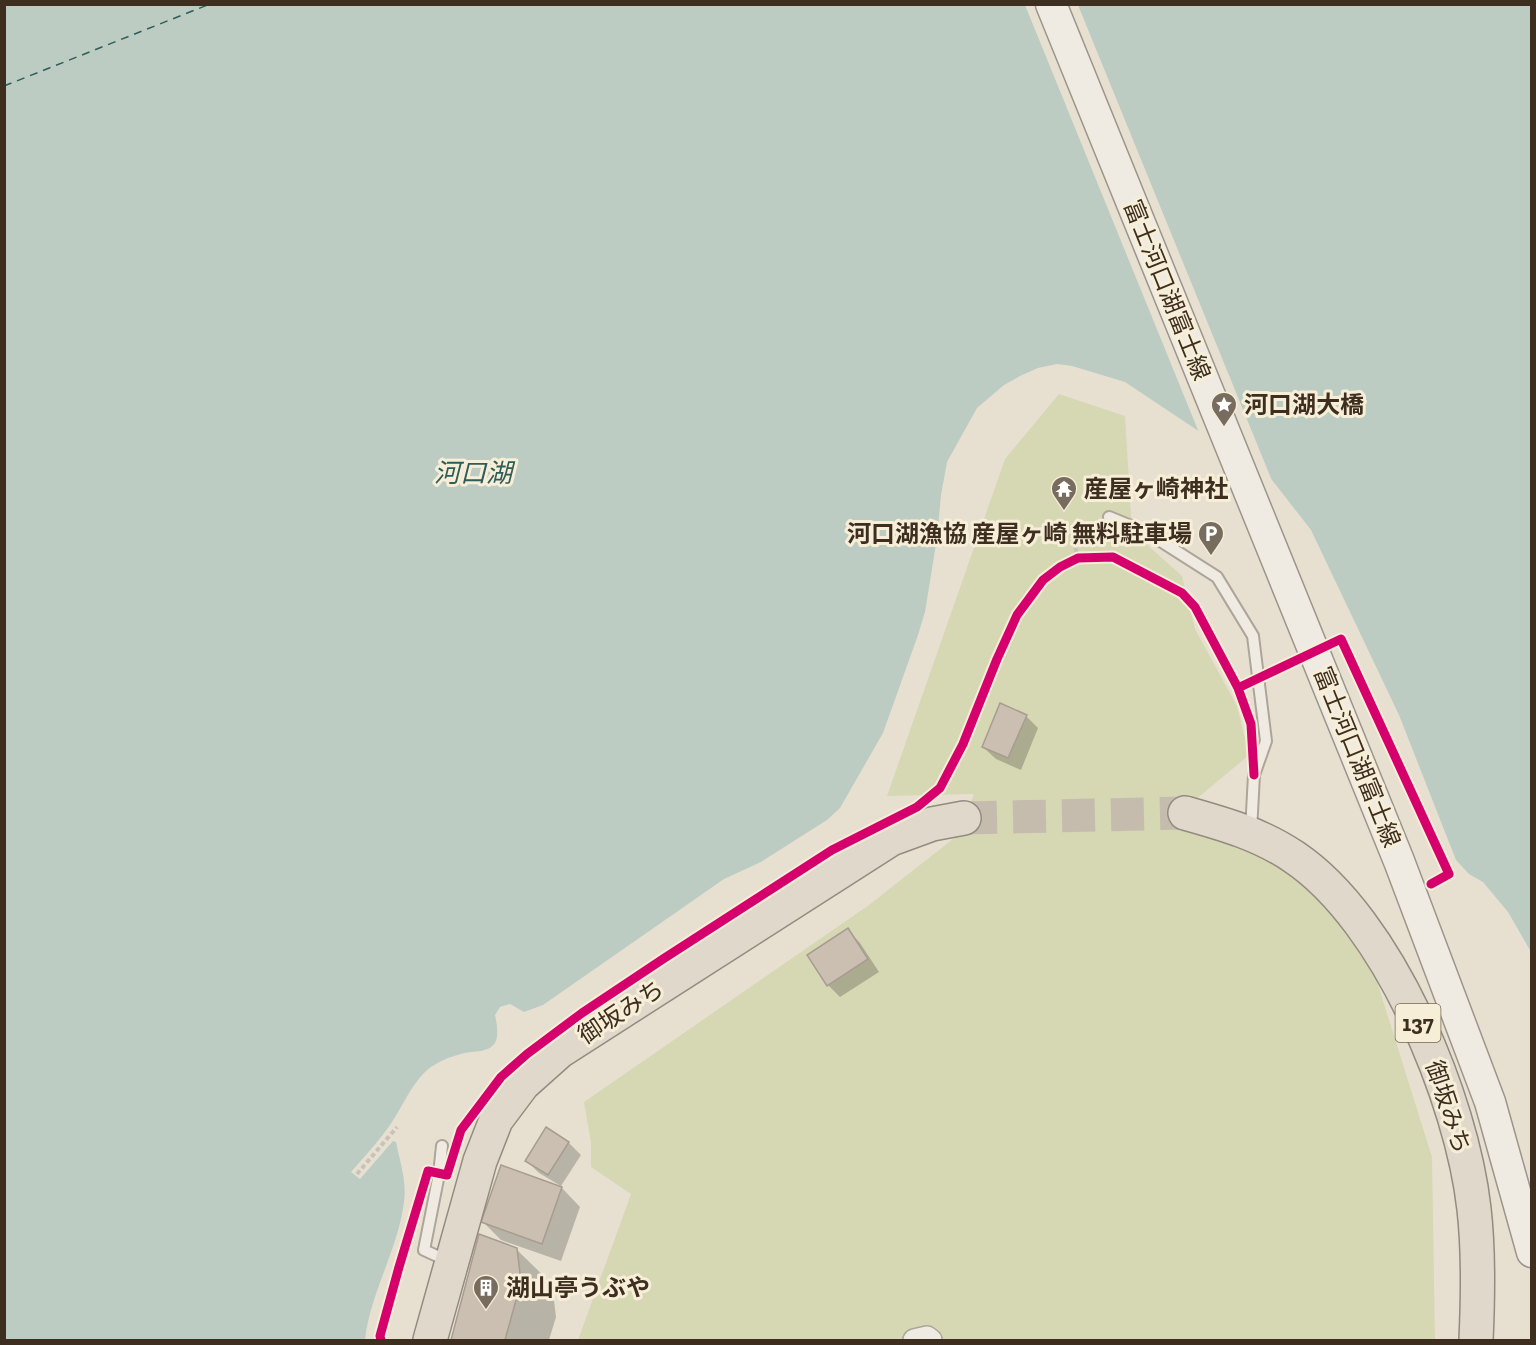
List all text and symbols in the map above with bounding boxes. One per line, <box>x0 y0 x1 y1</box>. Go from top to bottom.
street label: 富士河口湖富士線 <box>1118 195 1217 384</box>
place icon: 河口湖大橋 <box>1209 390 1239 428</box>
place label: 河口湖大橋 <box>1244 390 1364 419</box>
water label: 河口湖 <box>434 457 516 489</box>
temple icon: 産屋ヶ崎神社 <box>1049 474 1079 512</box>
place label: 産屋ヶ崎神社 <box>1084 474 1228 503</box>
place label: 河口湖漁協 産屋ヶ崎 無料駐車場 <box>847 519 1192 548</box>
parking icon: 河口湖漁協 産屋ヶ崎 無料駐車場 <box>1196 519 1226 557</box>
street label: 富士河口湖富士線 <box>1308 662 1407 851</box>
street label: 御坂みち <box>573 973 669 1050</box>
road number: 137 <box>1396 1004 1440 1042</box>
street label: 御坂みち <box>1420 1057 1477 1157</box>
building icon: 湖山亭うぶや <box>471 1273 501 1311</box>
place label: 湖山亭うぶや <box>506 1273 650 1302</box>

